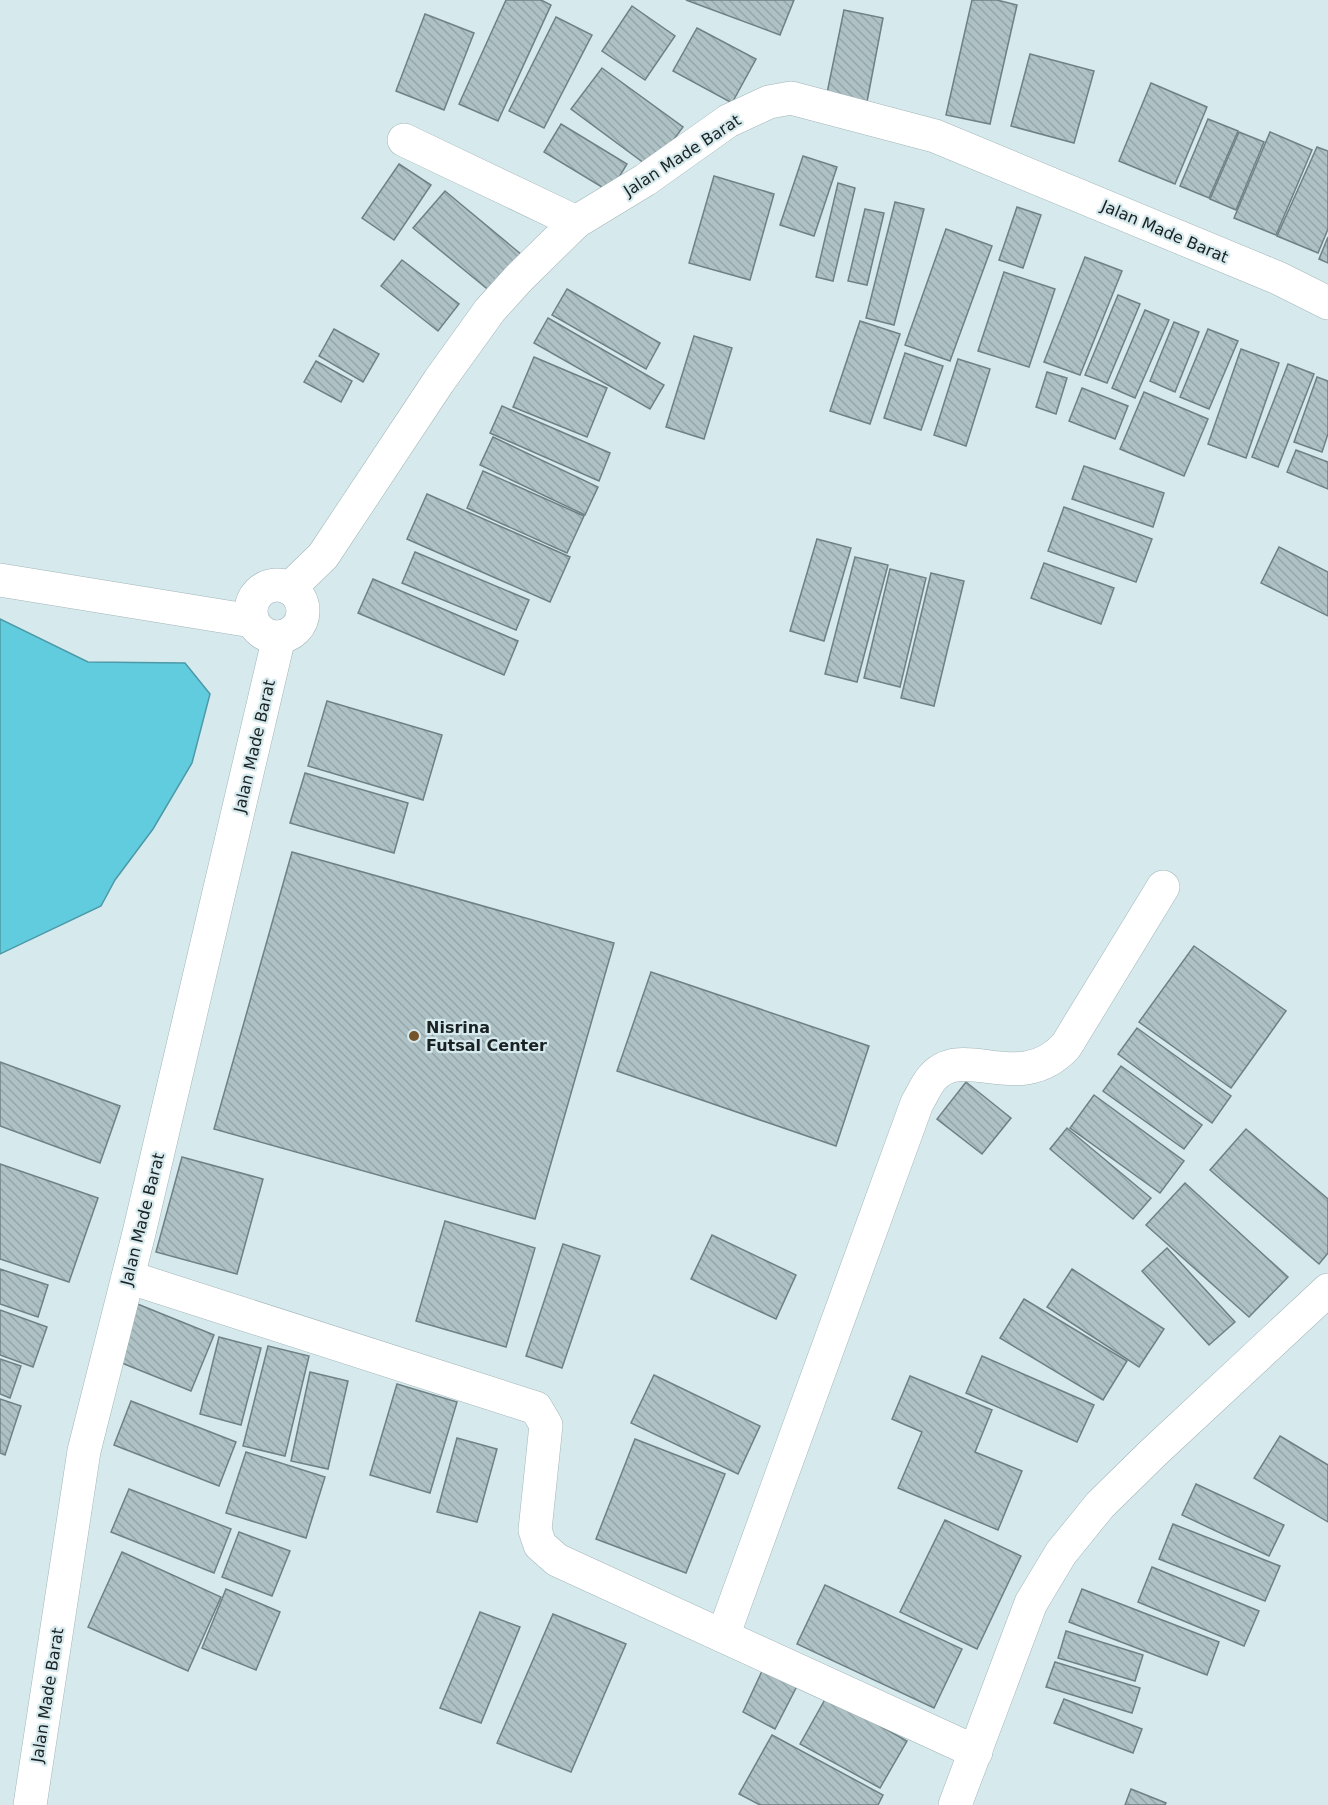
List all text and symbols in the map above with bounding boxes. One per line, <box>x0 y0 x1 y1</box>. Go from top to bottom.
street label: Jalan Made Barat <box>619 110 745 201</box>
street label: Jalan Made Barat <box>1098 196 1231 267</box>
street label: Jalan Made Barat <box>230 678 279 816</box>
place label: Nisrina Futsal Center <box>426 1018 547 1055</box>
marker: Nisrina Futsal Center <box>407 1029 421 1043</box>
street label: Jalan Made Barat <box>117 1151 168 1288</box>
street label: Jalan Made Barat <box>27 1626 68 1765</box>

